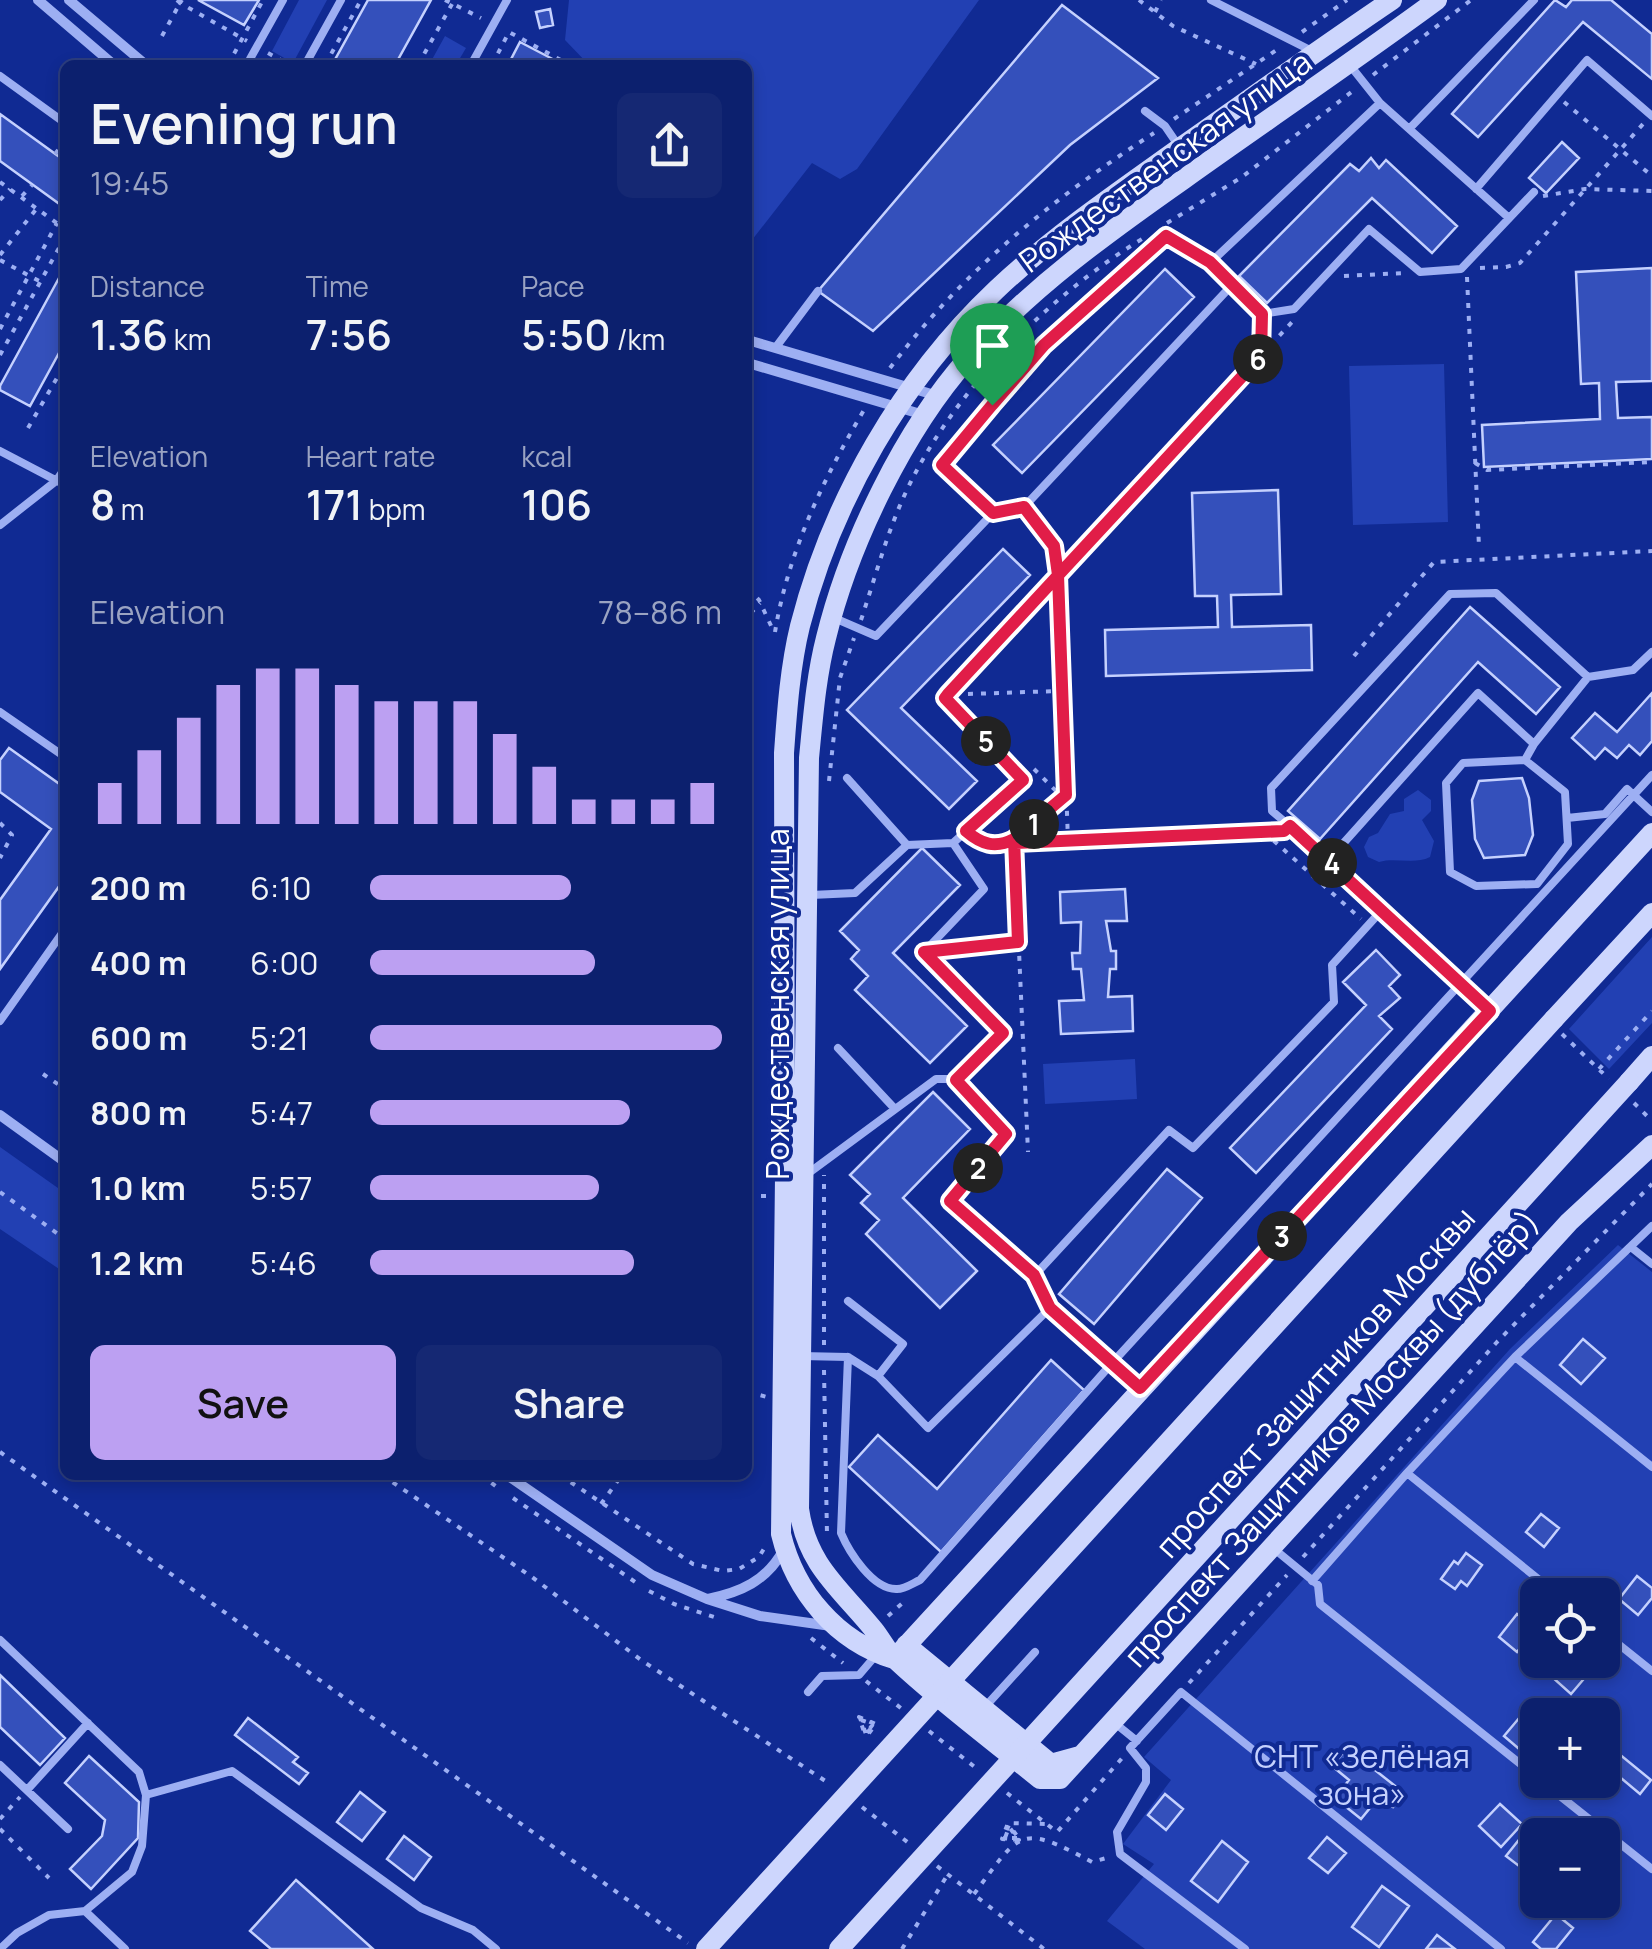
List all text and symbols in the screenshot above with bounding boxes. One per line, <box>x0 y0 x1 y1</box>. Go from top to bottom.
street label: Рождественская улица <box>1010 40 1320 282</box>
text: Evening run <box>90 85 398 161</box>
button: share <box>617 93 722 198</box>
text: 19:45 <box>90 161 169 205</box>
text: Distance <box>90 267 205 305</box>
text: Time <box>306 267 369 305</box>
text: Pace <box>521 267 585 305</box>
pin <box>950 303 1035 406</box>
text: 1.36 <box>90 305 168 363</box>
text: 7:56 <box>306 305 392 363</box>
text: 5:50 <box>521 305 611 363</box>
icon: arrive <box>965 318 1020 373</box>
text: km <box>168 320 211 358</box>
text: /km <box>611 320 665 358</box>
pin: 6 <box>1233 334 1283 384</box>
text: 6 <box>1249 340 1267 378</box>
text: Elevation <box>90 437 208 475</box>
text: Heart rate <box>306 437 435 475</box>
text: kcal <box>521 437 572 475</box>
text: 8 <box>90 475 115 533</box>
text: 171 <box>306 475 363 533</box>
text: 106 <box>521 475 592 533</box>
text: m <box>115 490 145 528</box>
text: bpm <box>363 490 426 528</box>
text: Elevation <box>90 590 225 634</box>
text: 78–86 m <box>598 590 722 634</box>
pin: 5 <box>961 716 1011 766</box>
text: 5 <box>978 722 994 760</box>
pin: 1 <box>1009 799 1059 849</box>
text: 1 <box>1028 805 1040 843</box>
street label: Рождественская улица <box>755 828 799 1180</box>
pin: 4 <box>1307 838 1357 888</box>
text: 4 <box>1323 844 1341 882</box>
text: 200 m <box>90 866 186 910</box>
text: 6:10 <box>250 866 311 910</box>
text: 400 m <box>90 941 187 985</box>
text: 6:00 <box>250 941 318 985</box>
text: 600 m <box>90 1016 187 1060</box>
text: 5:21 <box>250 1016 309 1060</box>
text: 800 m <box>90 1091 187 1135</box>
text: 5:47 <box>250 1091 313 1135</box>
pin: 2 <box>953 1143 1003 1193</box>
text: 2 <box>970 1149 986 1187</box>
text: 1.0 km <box>90 1166 186 1210</box>
text: 5:57 <box>250 1166 313 1210</box>
street label: проспект Защитников Москвы <box>1145 1197 1485 1567</box>
street label: проспект Защитников Москвы (дублёр) <box>1113 1200 1549 1676</box>
pin: 3 <box>1257 1211 1307 1261</box>
text: 3 <box>1274 1217 1290 1255</box>
text: 1.2 km <box>90 1241 184 1285</box>
text: 5:46 <box>250 1241 317 1285</box>
button: Save <box>90 1345 396 1460</box>
button: Share <box>416 1345 722 1460</box>
map controls <box>1520 1578 1620 1918</box>
button: locate <box>1520 1578 1620 1678</box>
button: + <box>1520 1698 1620 1798</box>
park label: СНТ «Зелёная зона» <box>1254 1734 1470 1815</box>
button: − <box>1520 1818 1620 1918</box>

